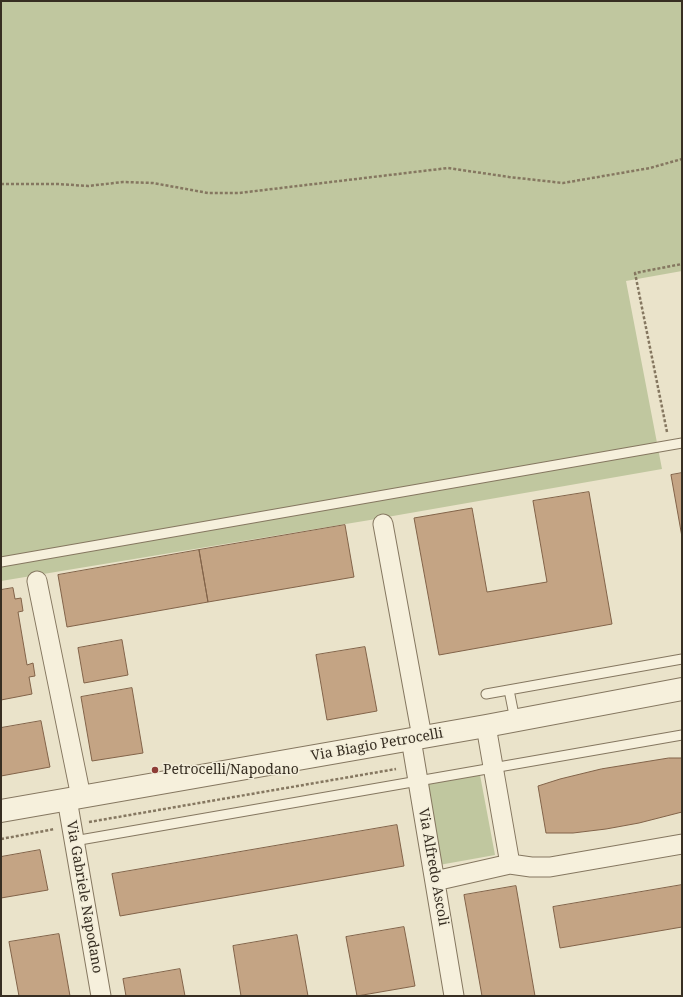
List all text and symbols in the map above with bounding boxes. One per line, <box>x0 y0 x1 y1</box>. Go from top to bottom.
street label: Via Biagio Petrocelli <box>310 725 444 765</box>
place label: Petrocelli/Napodano <box>163 762 299 778</box>
marker: Petrocelli/Napodano <box>150 765 160 775</box>
street label: Via Alfredo Ascoli <box>414 807 452 927</box>
street label: Via Gabriele Napodano <box>62 819 106 975</box>

